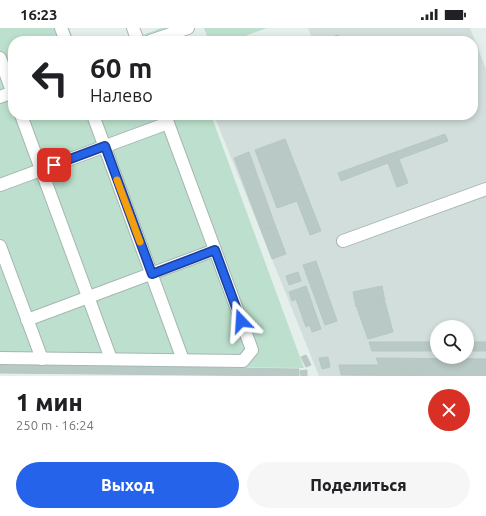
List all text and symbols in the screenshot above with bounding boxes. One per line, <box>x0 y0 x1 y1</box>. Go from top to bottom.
text: 16:23 <box>20 6 58 23</box>
icon: left <box>24 52 76 104</box>
text: 60 m <box>90 52 152 83</box>
text: Налево <box>90 85 153 105</box>
pin <box>37 148 71 182</box>
icon: arrive <box>43 154 65 176</box>
position arrow <box>220 300 262 342</box>
map controls <box>430 320 474 364</box>
button: search <box>430 320 474 364</box>
text: 1 мин <box>16 389 83 416</box>
button: close <box>428 389 470 431</box>
text: 250 m · 16:24 <box>16 418 94 432</box>
button: Выход <box>16 462 239 508</box>
button: Поделиться <box>247 462 470 508</box>

